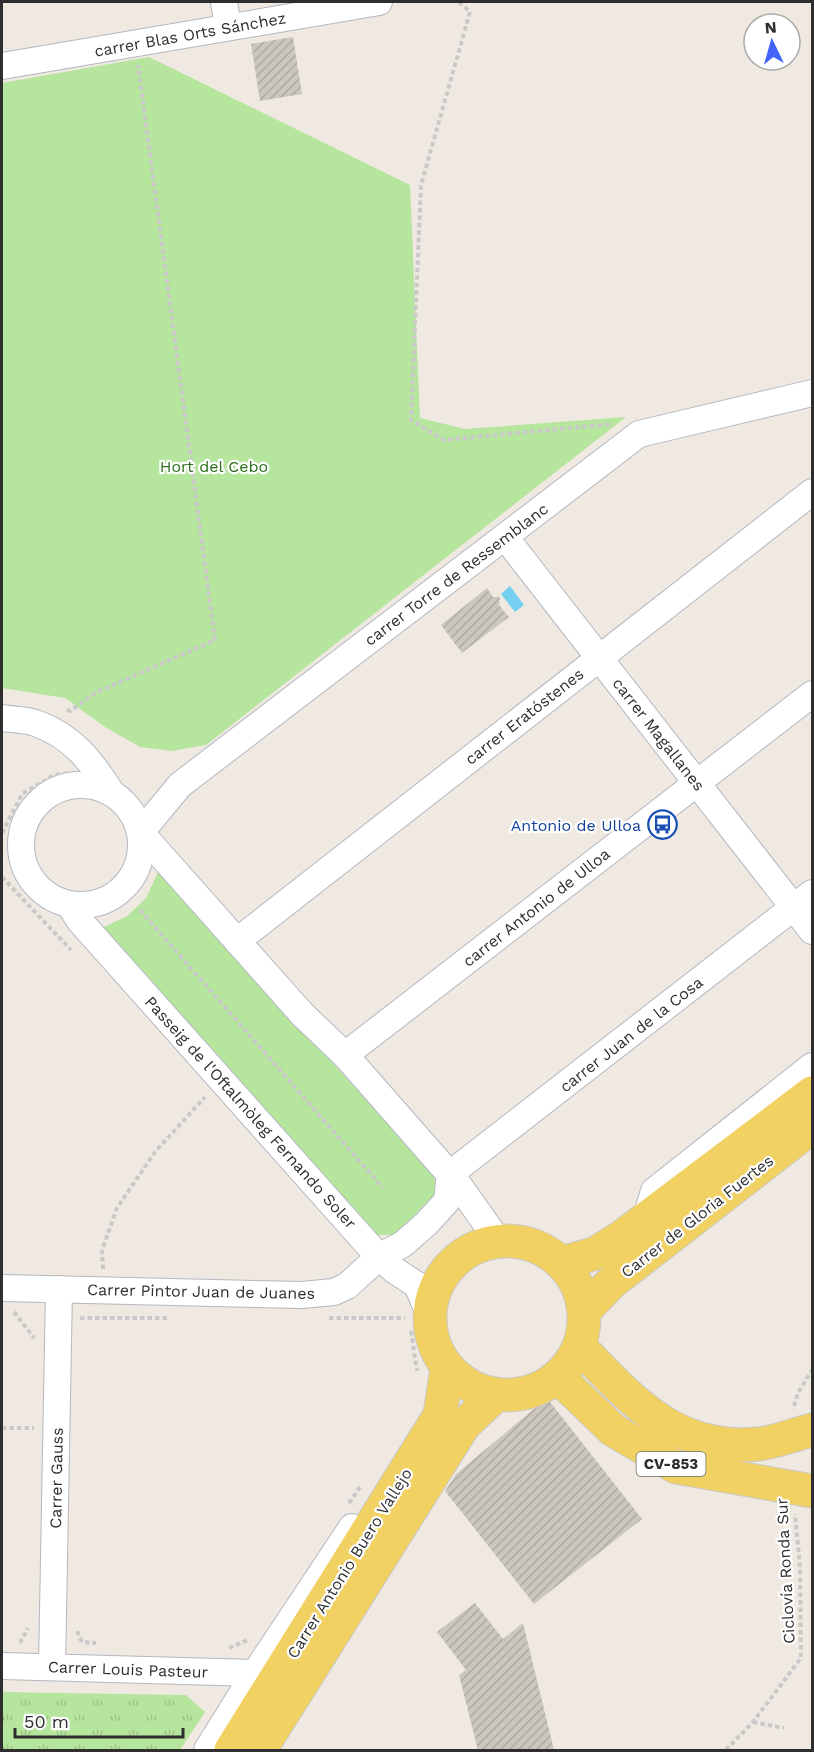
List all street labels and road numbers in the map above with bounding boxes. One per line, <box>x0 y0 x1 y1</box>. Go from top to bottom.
street label: carrer Blas Orts Sánchez <box>93 8 287 61</box>
street label: carrer Torre de Ressemblanc <box>361 499 552 650</box>
street label: carrer Eratóstenes <box>461 664 587 769</box>
street label: carrer Magallanes <box>609 674 709 795</box>
street label: carrer Antonio de Ulloa <box>459 844 614 971</box>
street label: carrer Juan de la Cosa <box>556 973 707 1096</box>
street label: Passeig de l'Oftalmòleg Fernando Soler <box>141 992 360 1233</box>
street label: Carrer de Gloria Fuertes <box>617 1151 777 1282</box>
street label: Carrer Pintor Juan de Juanes <box>87 1280 315 1303</box>
street label: Carrer Gauss <box>46 1427 67 1529</box>
road number: CV-853 <box>636 1452 706 1476</box>
street label: Carrer Antonio Buero Vallejo <box>283 1465 416 1662</box>
street label: Ciclovía Ronda Sur <box>772 1497 799 1644</box>
street label: Carrer Louis Pasteur <box>48 1657 209 1682</box>

